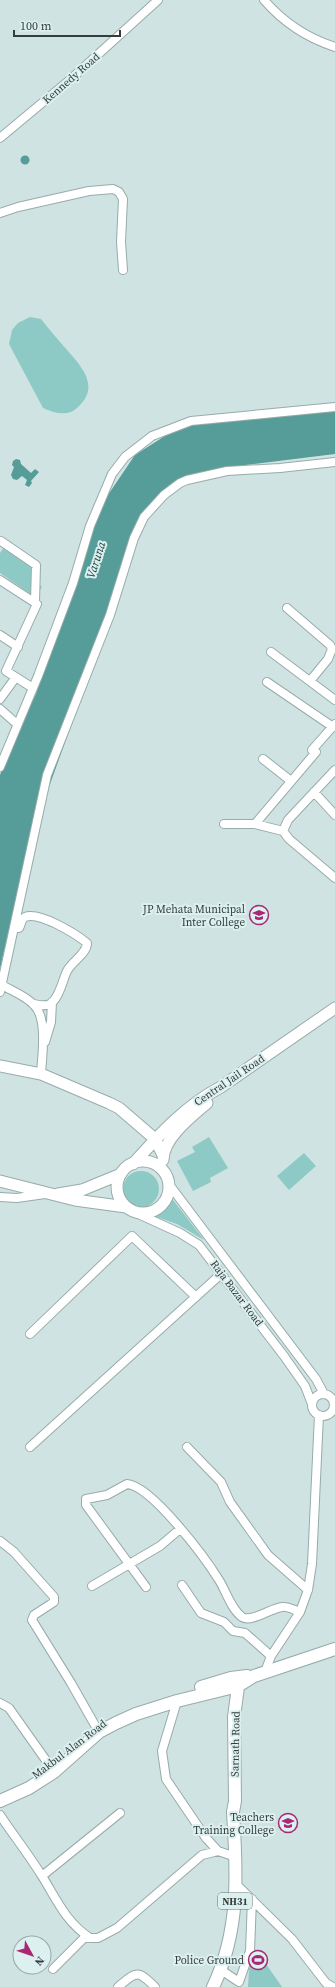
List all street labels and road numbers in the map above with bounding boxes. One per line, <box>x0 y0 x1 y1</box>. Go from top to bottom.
street label: Kennedy Road <box>40 49 104 107</box>
street label: Central Jail Road <box>191 1051 268 1110</box>
street label: Raja Bazar Road <box>207 1257 267 1330</box>
street label: Sarnath Road <box>227 1710 244 1777</box>
street label: Makbul Alan Road <box>29 1716 110 1782</box>
road number: NH31 <box>218 1893 252 1909</box>

